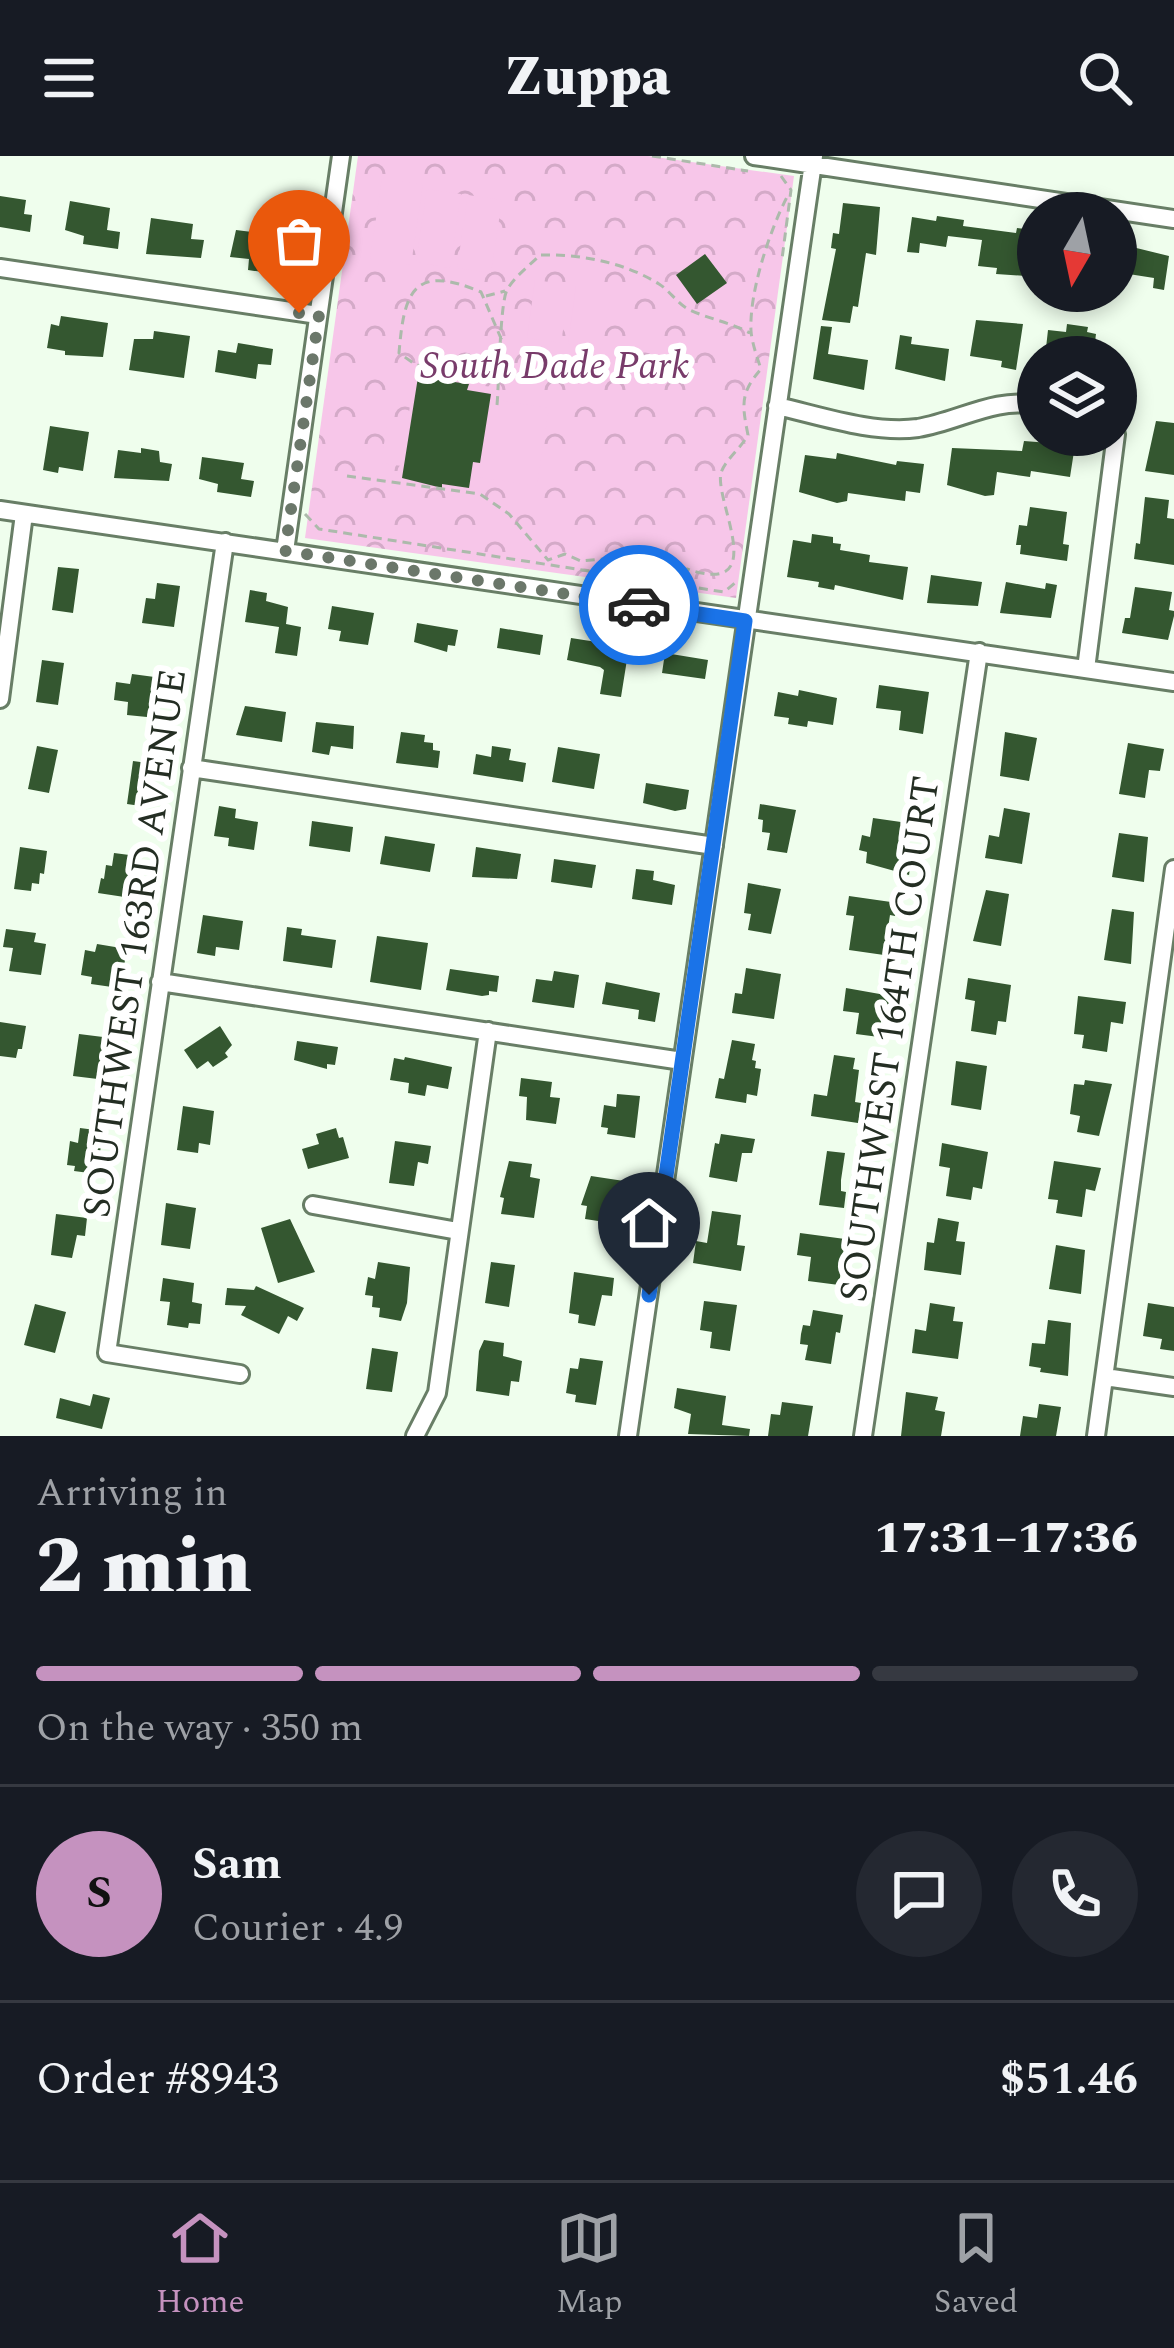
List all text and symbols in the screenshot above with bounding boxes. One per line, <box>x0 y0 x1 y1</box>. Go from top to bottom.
text: Zuppa <box>504 37 670 119</box>
icon: menu <box>36 45 102 111</box>
icon: search <box>1072 45 1138 111</box>
pin <box>248 190 350 313</box>
north arrow <box>1017 192 1137 312</box>
map controls <box>1017 192 1137 456</box>
icon: bag <box>266 208 332 274</box>
button: layers <box>1017 336 1137 456</box>
park label: South Dade Park <box>421 337 689 396</box>
courier <box>579 545 699 665</box>
icon: car <box>606 572 672 638</box>
street label: SOUTHWEST 163RD AVENUE <box>68 665 203 1222</box>
street label: SOUTHWEST 164TH COURT <box>824 773 957 1306</box>
pin <box>598 1172 700 1295</box>
icon: home <box>616 1190 682 1256</box>
text: Arriving in <box>36 1464 228 1523</box>
text: 17:31–17:36 <box>874 1504 1138 1573</box>
text: 2 min <box>36 1508 252 1627</box>
text: On the way · 350 m <box>36 1699 363 1758</box>
text: Sam <box>192 1830 282 1899</box>
button: chat <box>856 1831 982 1957</box>
button: phone <box>1012 1831 1138 1957</box>
text: S <box>86 1859 112 1928</box>
text: Courier · 4.9 <box>192 1899 403 1958</box>
text: Order #8943 <box>36 2045 279 2114</box>
text: $51.46 <box>1000 2045 1138 2114</box>
tab: Home <box>156 2205 245 2327</box>
tab: Map <box>556 2205 622 2327</box>
tab: Saved <box>934 2205 1018 2327</box>

